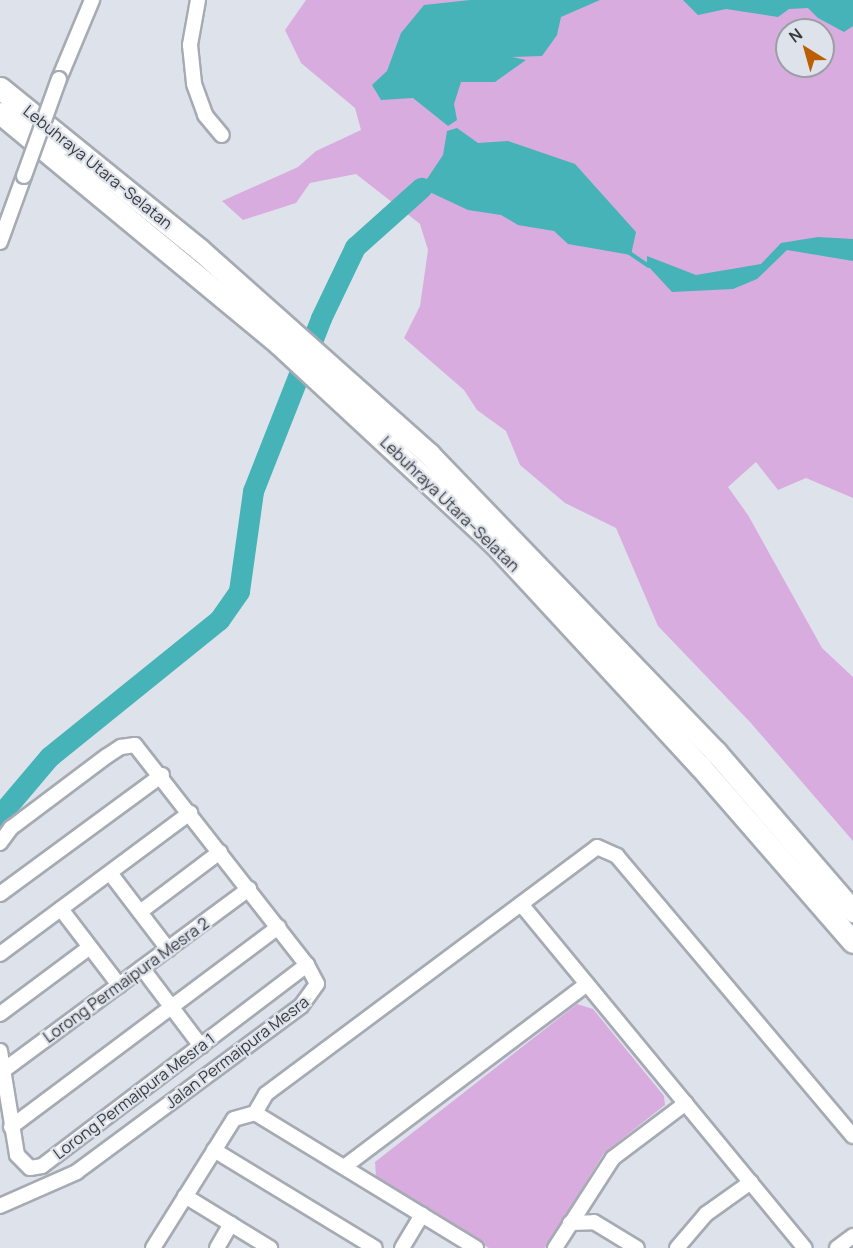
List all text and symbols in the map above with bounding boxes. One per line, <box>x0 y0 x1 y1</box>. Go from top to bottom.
north arrow <box>775 18 835 78</box>
text: N <box>784 23 807 47</box>
street label: Lebuhraya Utara–Selatan <box>20 101 176 233</box>
street label: Lebuhraya Utara–Selatan <box>376 432 524 576</box>
street label: Lorong Permaipura Mesra 2 <box>39 913 213 1047</box>
street label: Jalan Permaipura Mesra <box>162 992 312 1112</box>
street label: Lorong Permaipura Mesra 1 <box>49 1029 219 1163</box>

